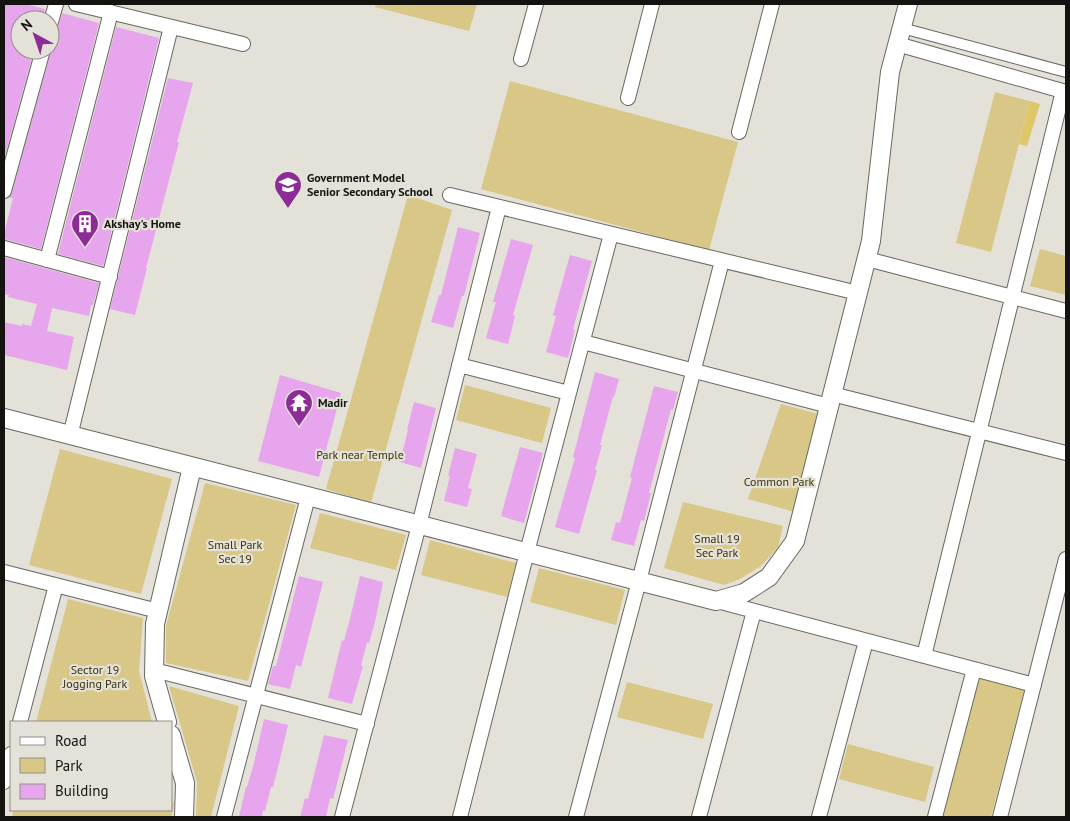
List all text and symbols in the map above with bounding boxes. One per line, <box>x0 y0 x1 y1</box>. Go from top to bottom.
north arrow <box>10 10 60 60</box>
text: N <box>17 15 36 35</box>
school or university icon: Government Model Senior Secondary School <box>273 170 303 209</box>
place label: Government Model Senior Secondary School <box>307 170 433 199</box>
building icon: Akshay's Home <box>70 209 100 248</box>
place label: Akshay's Home <box>104 216 181 231</box>
temple icon: Madir <box>284 388 314 427</box>
place label: Madir <box>318 395 348 410</box>
park label: Park near Temple <box>316 447 404 462</box>
park label: Common Park <box>744 474 815 489</box>
park label: Small 19 Sec Park <box>694 531 740 560</box>
park label: Small Park Sec 19 <box>208 537 262 566</box>
park label: Sector 19 Jogging Park <box>62 662 127 691</box>
legend <box>10 721 172 811</box>
text: Road <box>55 731 87 750</box>
text: Park <box>55 756 83 775</box>
text: Building <box>55 781 109 800</box>

